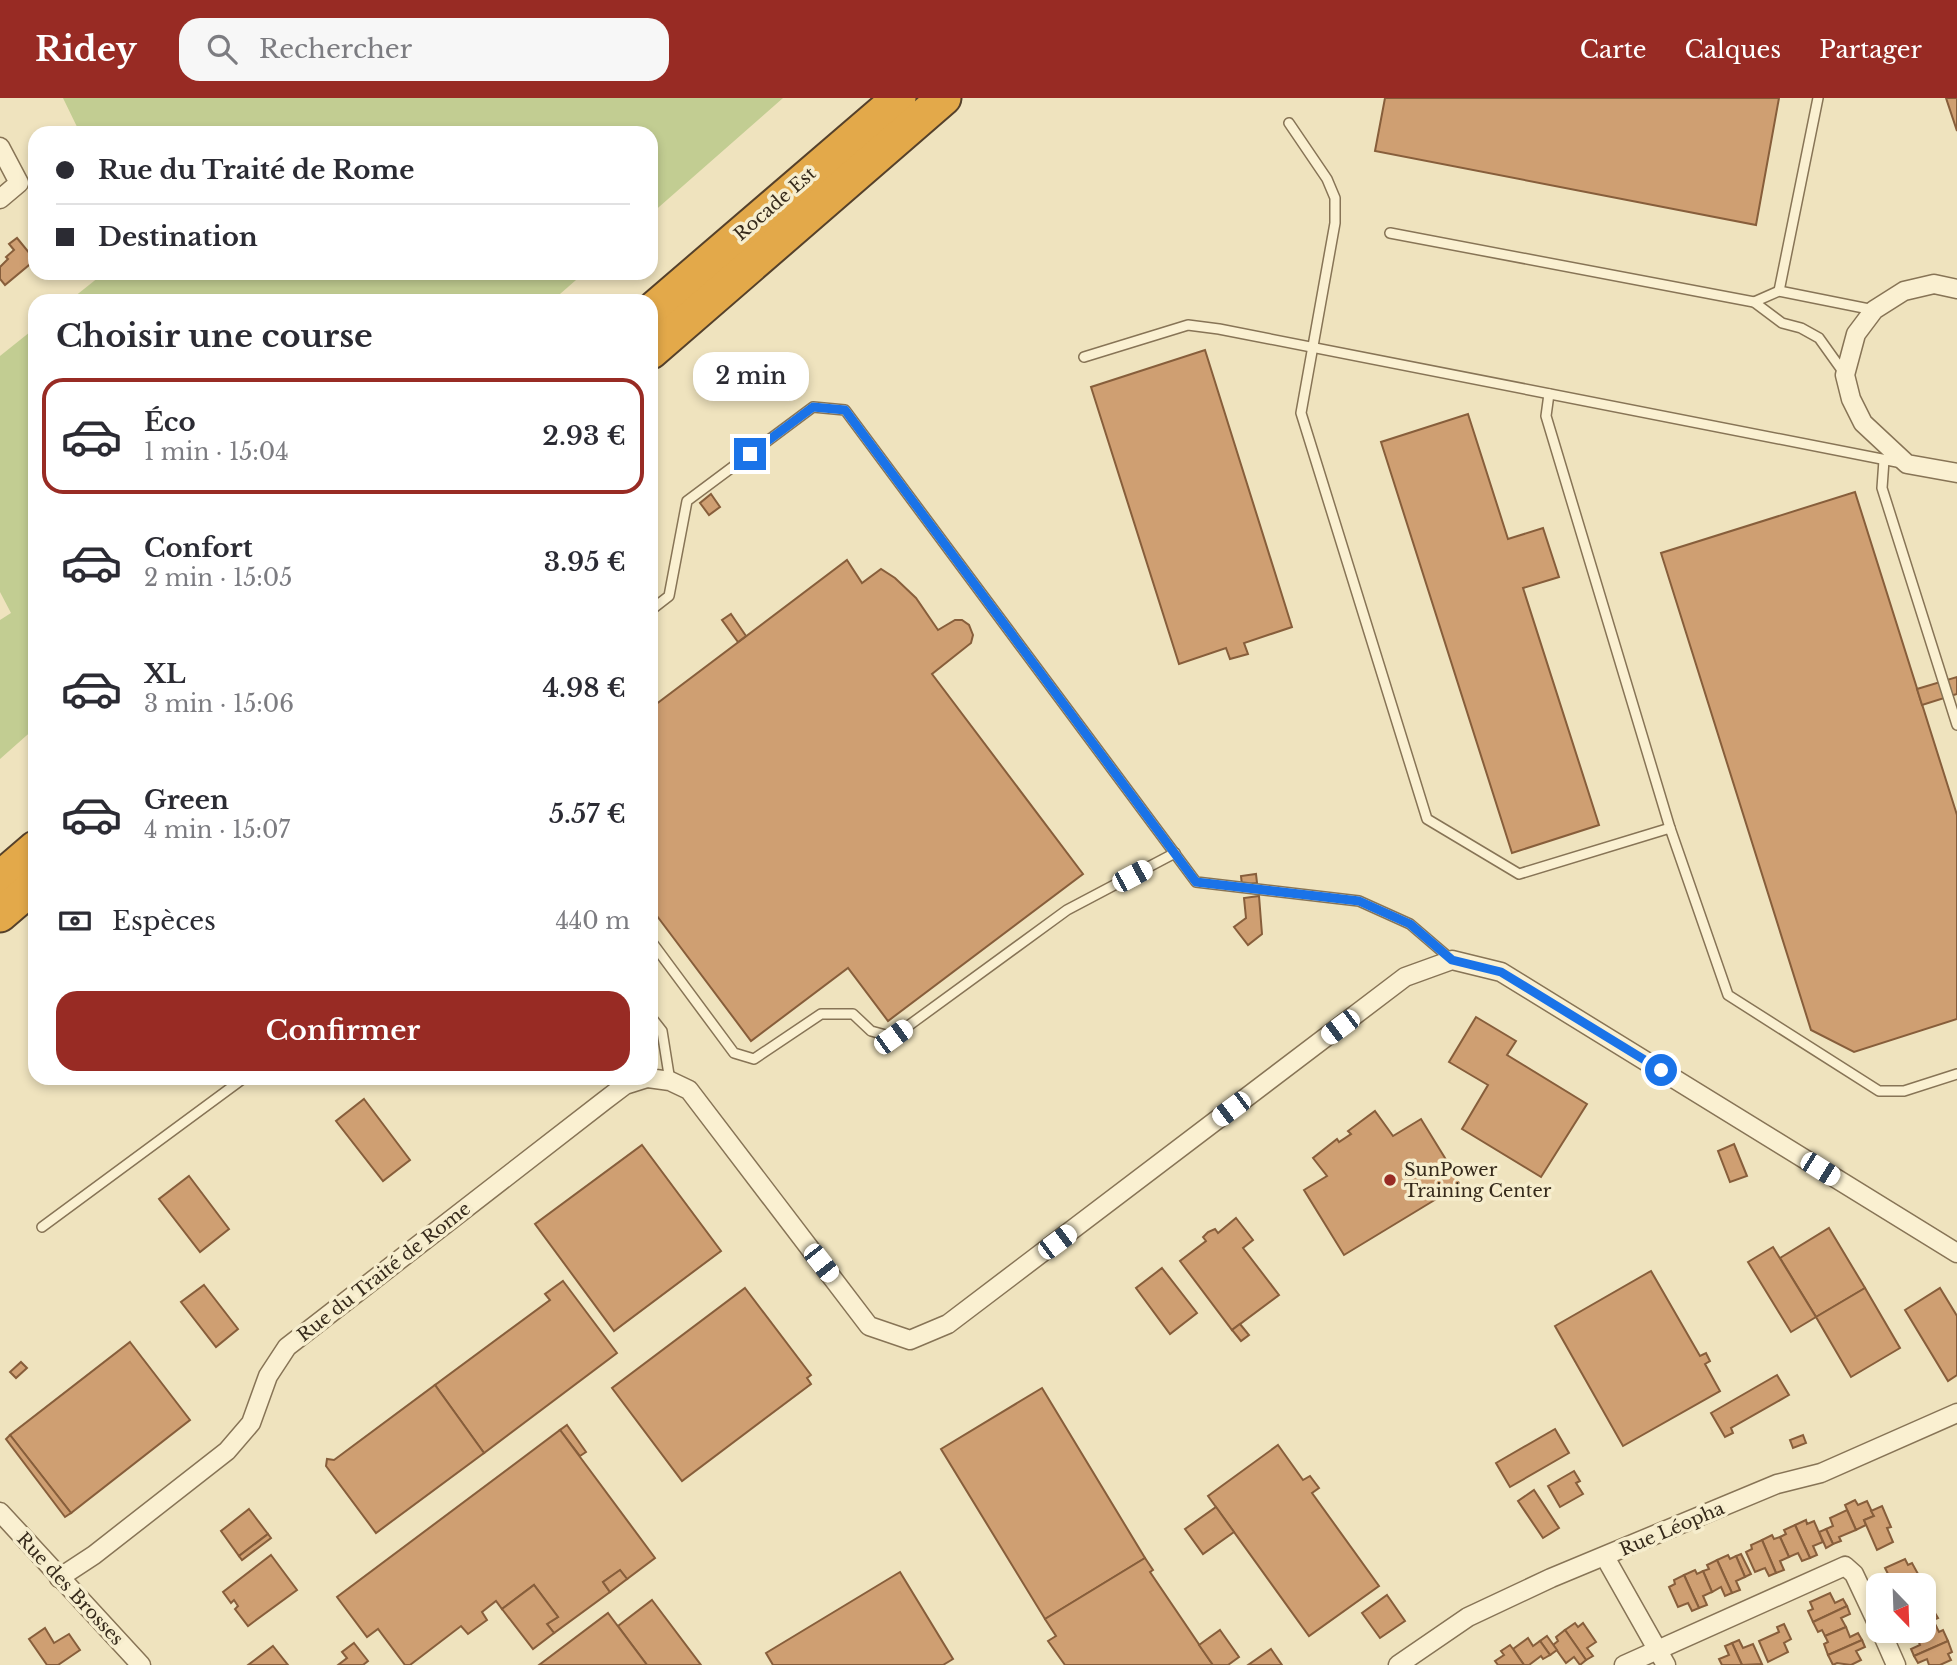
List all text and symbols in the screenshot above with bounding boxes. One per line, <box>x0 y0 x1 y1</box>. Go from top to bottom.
search box <box>179 18 669 81</box>
text: Ridey <box>35 29 137 70</box>
icon: search <box>203 30 241 68</box>
text: Rechercher <box>259 33 412 65</box>
text: Carte <box>1580 35 1646 64</box>
text: Calques <box>1684 35 1781 64</box>
text: Partager <box>1819 35 1922 64</box>
text: Rue du Traité de Rome <box>98 154 414 186</box>
street label: Rocade Est <box>730 162 821 245</box>
text: Destination <box>98 221 258 253</box>
text: Choisir une course <box>56 316 373 356</box>
callout: 2 min <box>692 352 808 402</box>
text: 2 min <box>716 362 786 390</box>
icon: car <box>60 405 123 468</box>
text: Éco <box>144 406 196 438</box>
text: 2.93 € <box>542 420 626 452</box>
text: 1 min · 15:04 <box>144 438 289 466</box>
route end <box>734 438 766 470</box>
icon: car <box>60 531 123 594</box>
text: Confort <box>144 532 253 564</box>
text: 3.95 € <box>544 546 626 578</box>
text: 2 min · 15:05 <box>144 564 292 592</box>
icon: car <box>60 657 123 720</box>
text: XL <box>144 658 186 690</box>
text: 4.98 € <box>542 672 626 704</box>
text: 3 min · 15:06 <box>144 690 294 718</box>
icon: car <box>60 783 123 846</box>
text: Green <box>144 784 229 816</box>
text: 5.57 € <box>549 798 626 830</box>
text: 4 min · 15:07 <box>144 816 290 844</box>
car <box>1109 857 1156 895</box>
icon: cash <box>56 902 94 940</box>
text: Espèces <box>112 905 216 937</box>
text: 440 m <box>555 907 630 935</box>
button: Confirmer <box>56 991 630 1071</box>
car <box>1317 1006 1364 1048</box>
car <box>870 1016 917 1058</box>
route start <box>1645 1054 1677 1086</box>
car <box>1208 1088 1255 1130</box>
car <box>1797 1149 1844 1189</box>
place label: SunPower Training Center <box>1404 1159 1552 1202</box>
marker: SunPower Training Center <box>1382 1172 1398 1188</box>
street label: Rue du Traité de Rome <box>293 1198 475 1346</box>
car <box>1034 1221 1081 1263</box>
car <box>800 1240 843 1286</box>
street label: Rue Léopha <box>1616 1497 1728 1561</box>
street label: Rue des Brosses <box>12 1528 128 1650</box>
north arrow <box>1866 1573 1936 1643</box>
map controls <box>1866 1573 1936 1643</box>

